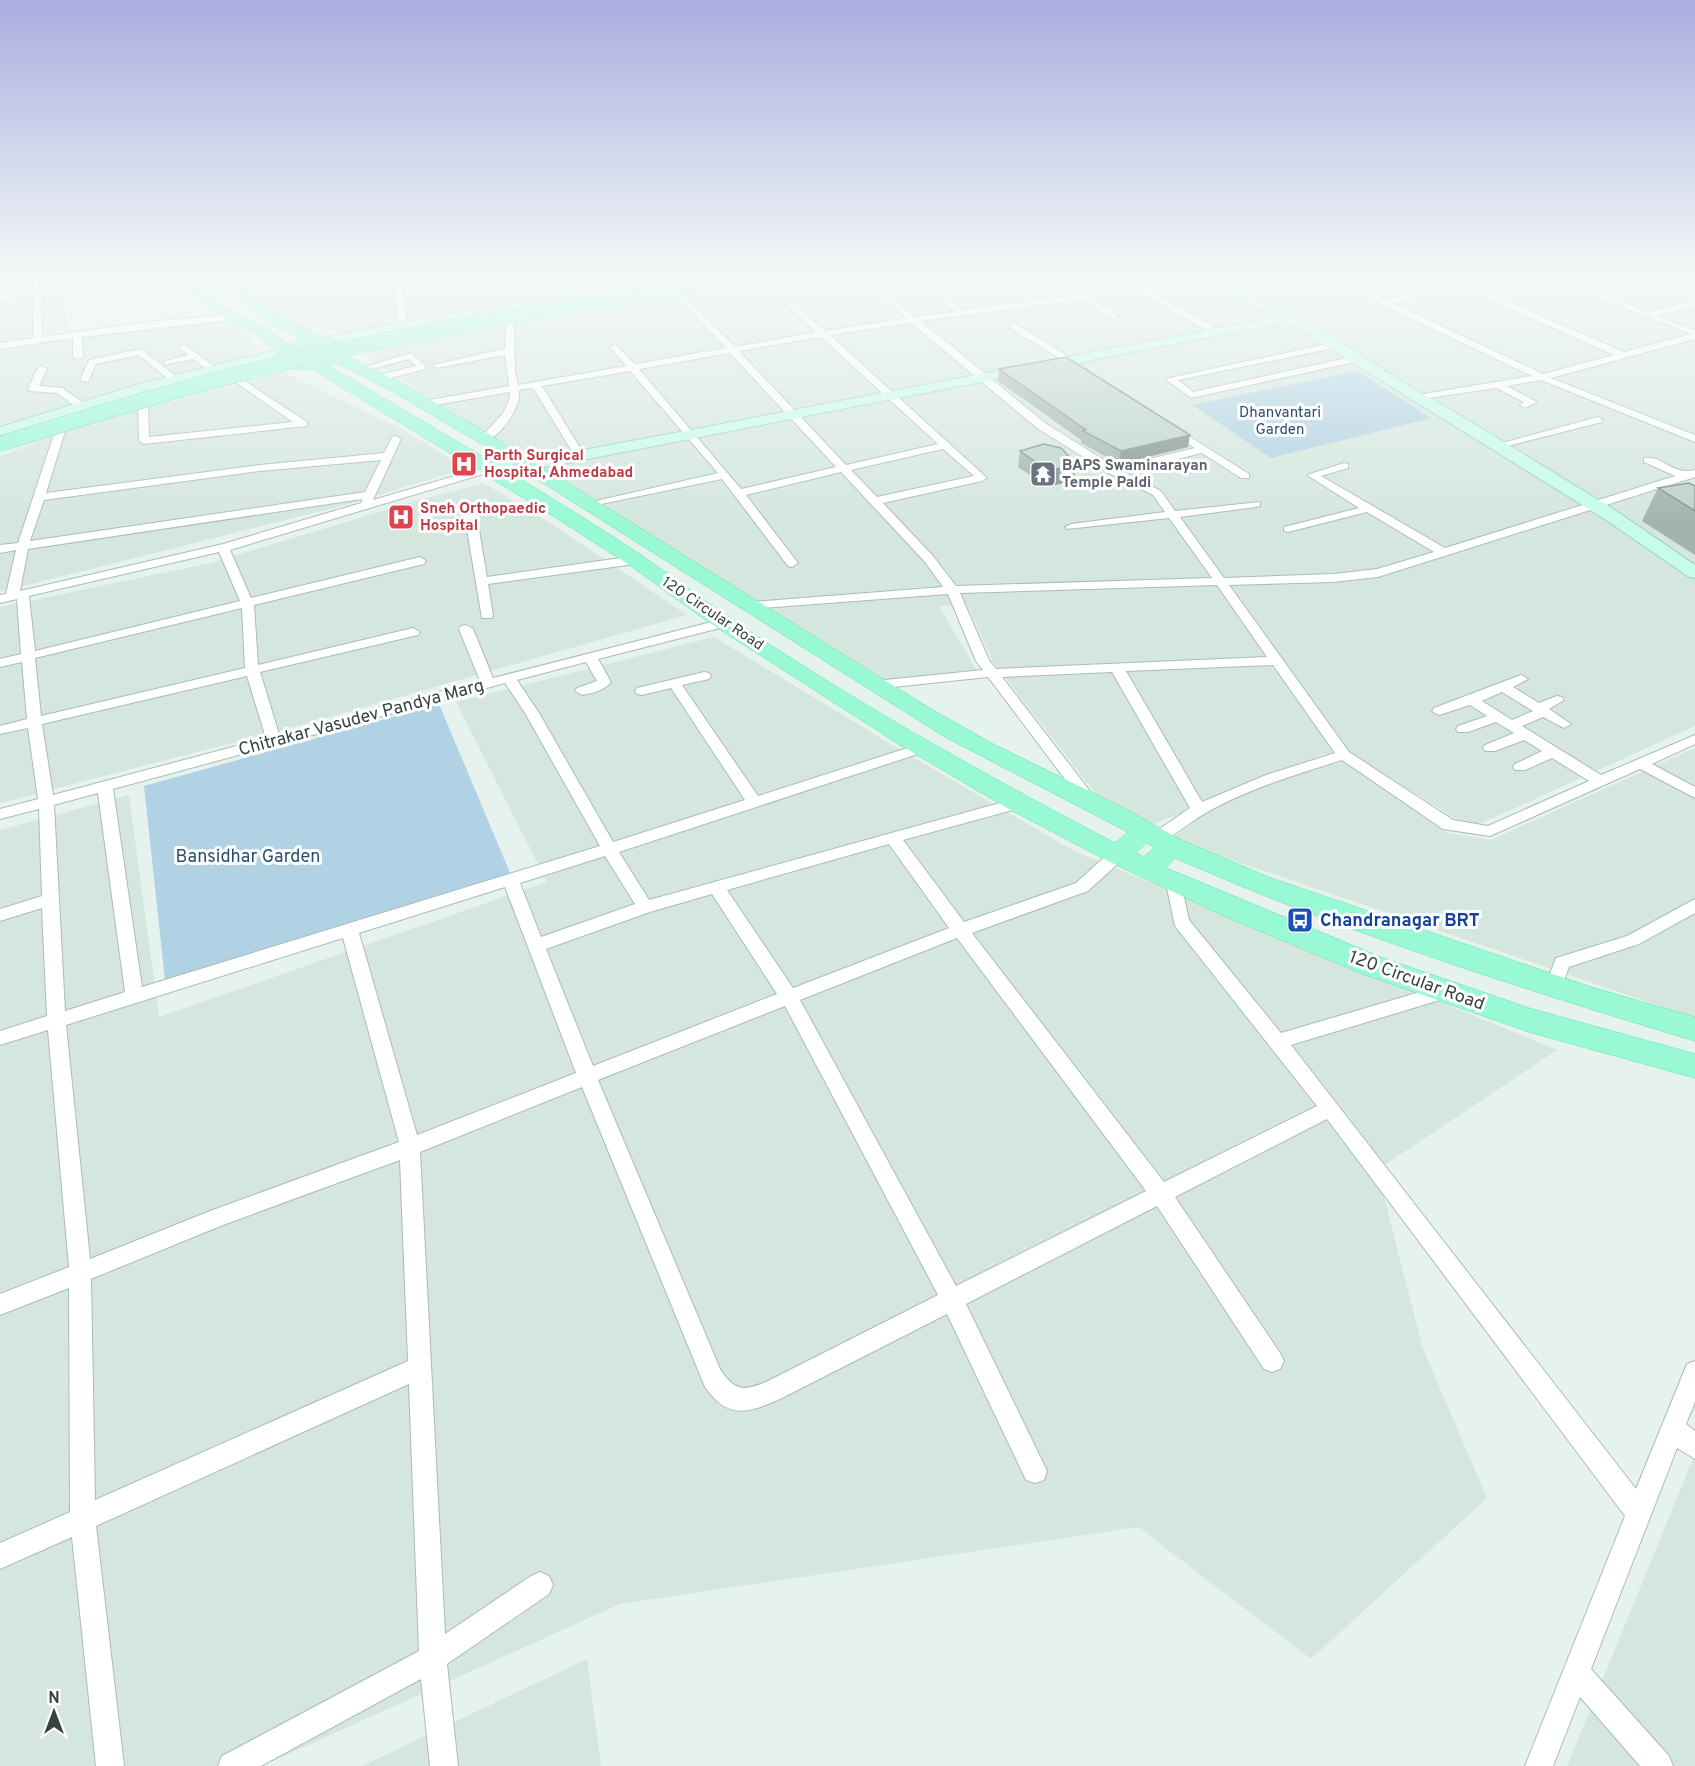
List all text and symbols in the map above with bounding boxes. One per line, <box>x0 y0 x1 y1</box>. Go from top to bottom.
park label: Dhanvantari Garden <box>1239 404 1321 440</box>
place label: Parth Surgical Hospital, Ahmedabad <box>484 447 633 483</box>
hospital icon: Parth Surgical Hospital, Ahmedabad <box>449 449 479 479</box>
place label: BAPS Swaminarayan Temple Paldi <box>1062 457 1208 493</box>
temple icon: BAPS Swaminarayan Temple Paldi <box>1028 459 1058 489</box>
place label: Sneh Orthopaedic Hospital <box>420 500 546 536</box>
hospital icon: Sneh Orthopaedic Hospital <box>386 502 416 532</box>
street label: 120 Circular Road <box>658 573 767 655</box>
street label: Chitrakar Vasudev Pandya Marg <box>236 675 487 762</box>
park label: Bansidhar Garden <box>176 846 320 869</box>
bus stop icon: Chandranagar BRT <box>1285 905 1315 935</box>
place label: Chandranagar BRT <box>1320 910 1480 933</box>
street label: 120 Circular Road <box>1346 946 1487 1017</box>
north arrow <box>24 1682 84 1742</box>
text: N <box>48 1689 60 1709</box>

